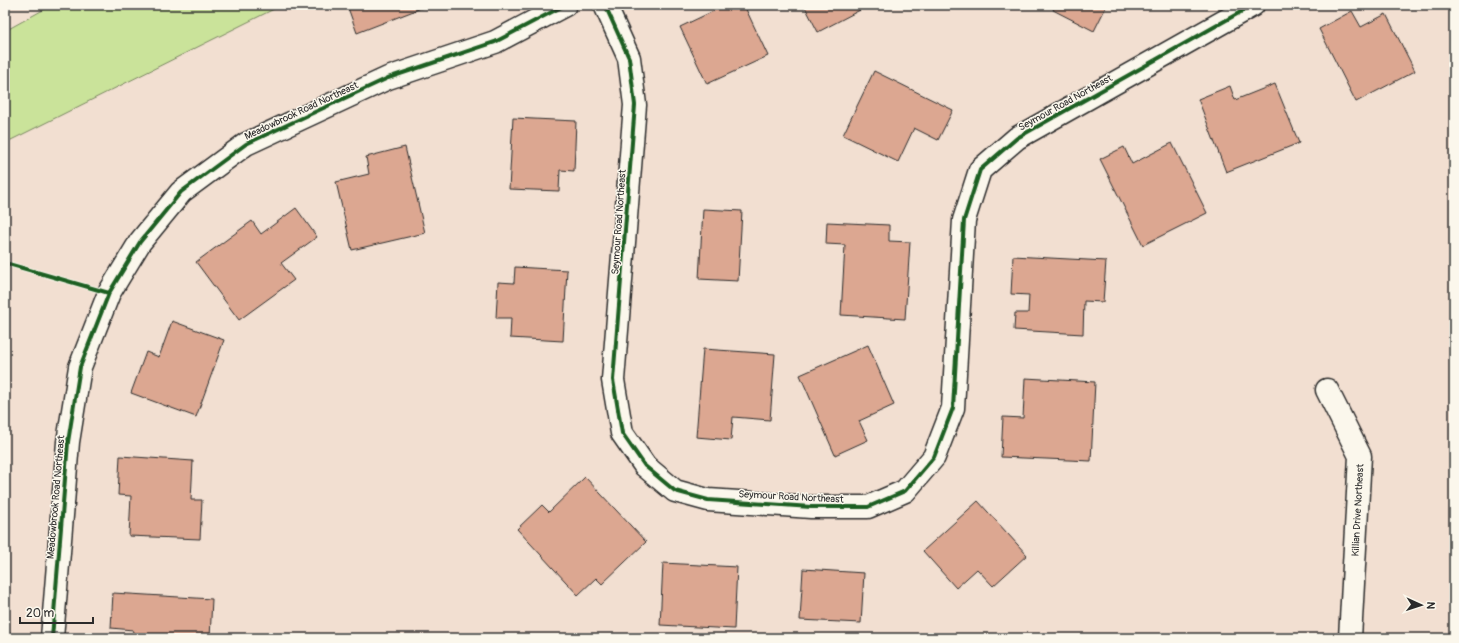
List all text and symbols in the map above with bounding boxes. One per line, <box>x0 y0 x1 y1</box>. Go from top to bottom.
street label: Seymour Road Northeast <box>1016 72 1115 134</box>
street label: Meadowbrook Road Northeast <box>243 79 361 143</box>
street label: Seymour Road Northeast <box>609 168 629 275</box>
street label: Meadowbrook Road Northeast <box>45 434 67 559</box>
street label: Killian Drive Northeast <box>1350 463 1366 557</box>
street label: Seymour Road Northeast <box>738 488 845 506</box>
north arrow <box>1401 585 1441 625</box>
scale bar <box>20 599 93 625</box>
text: N <box>1424 601 1437 610</box>
text: 20 m <box>26 606 55 621</box>

